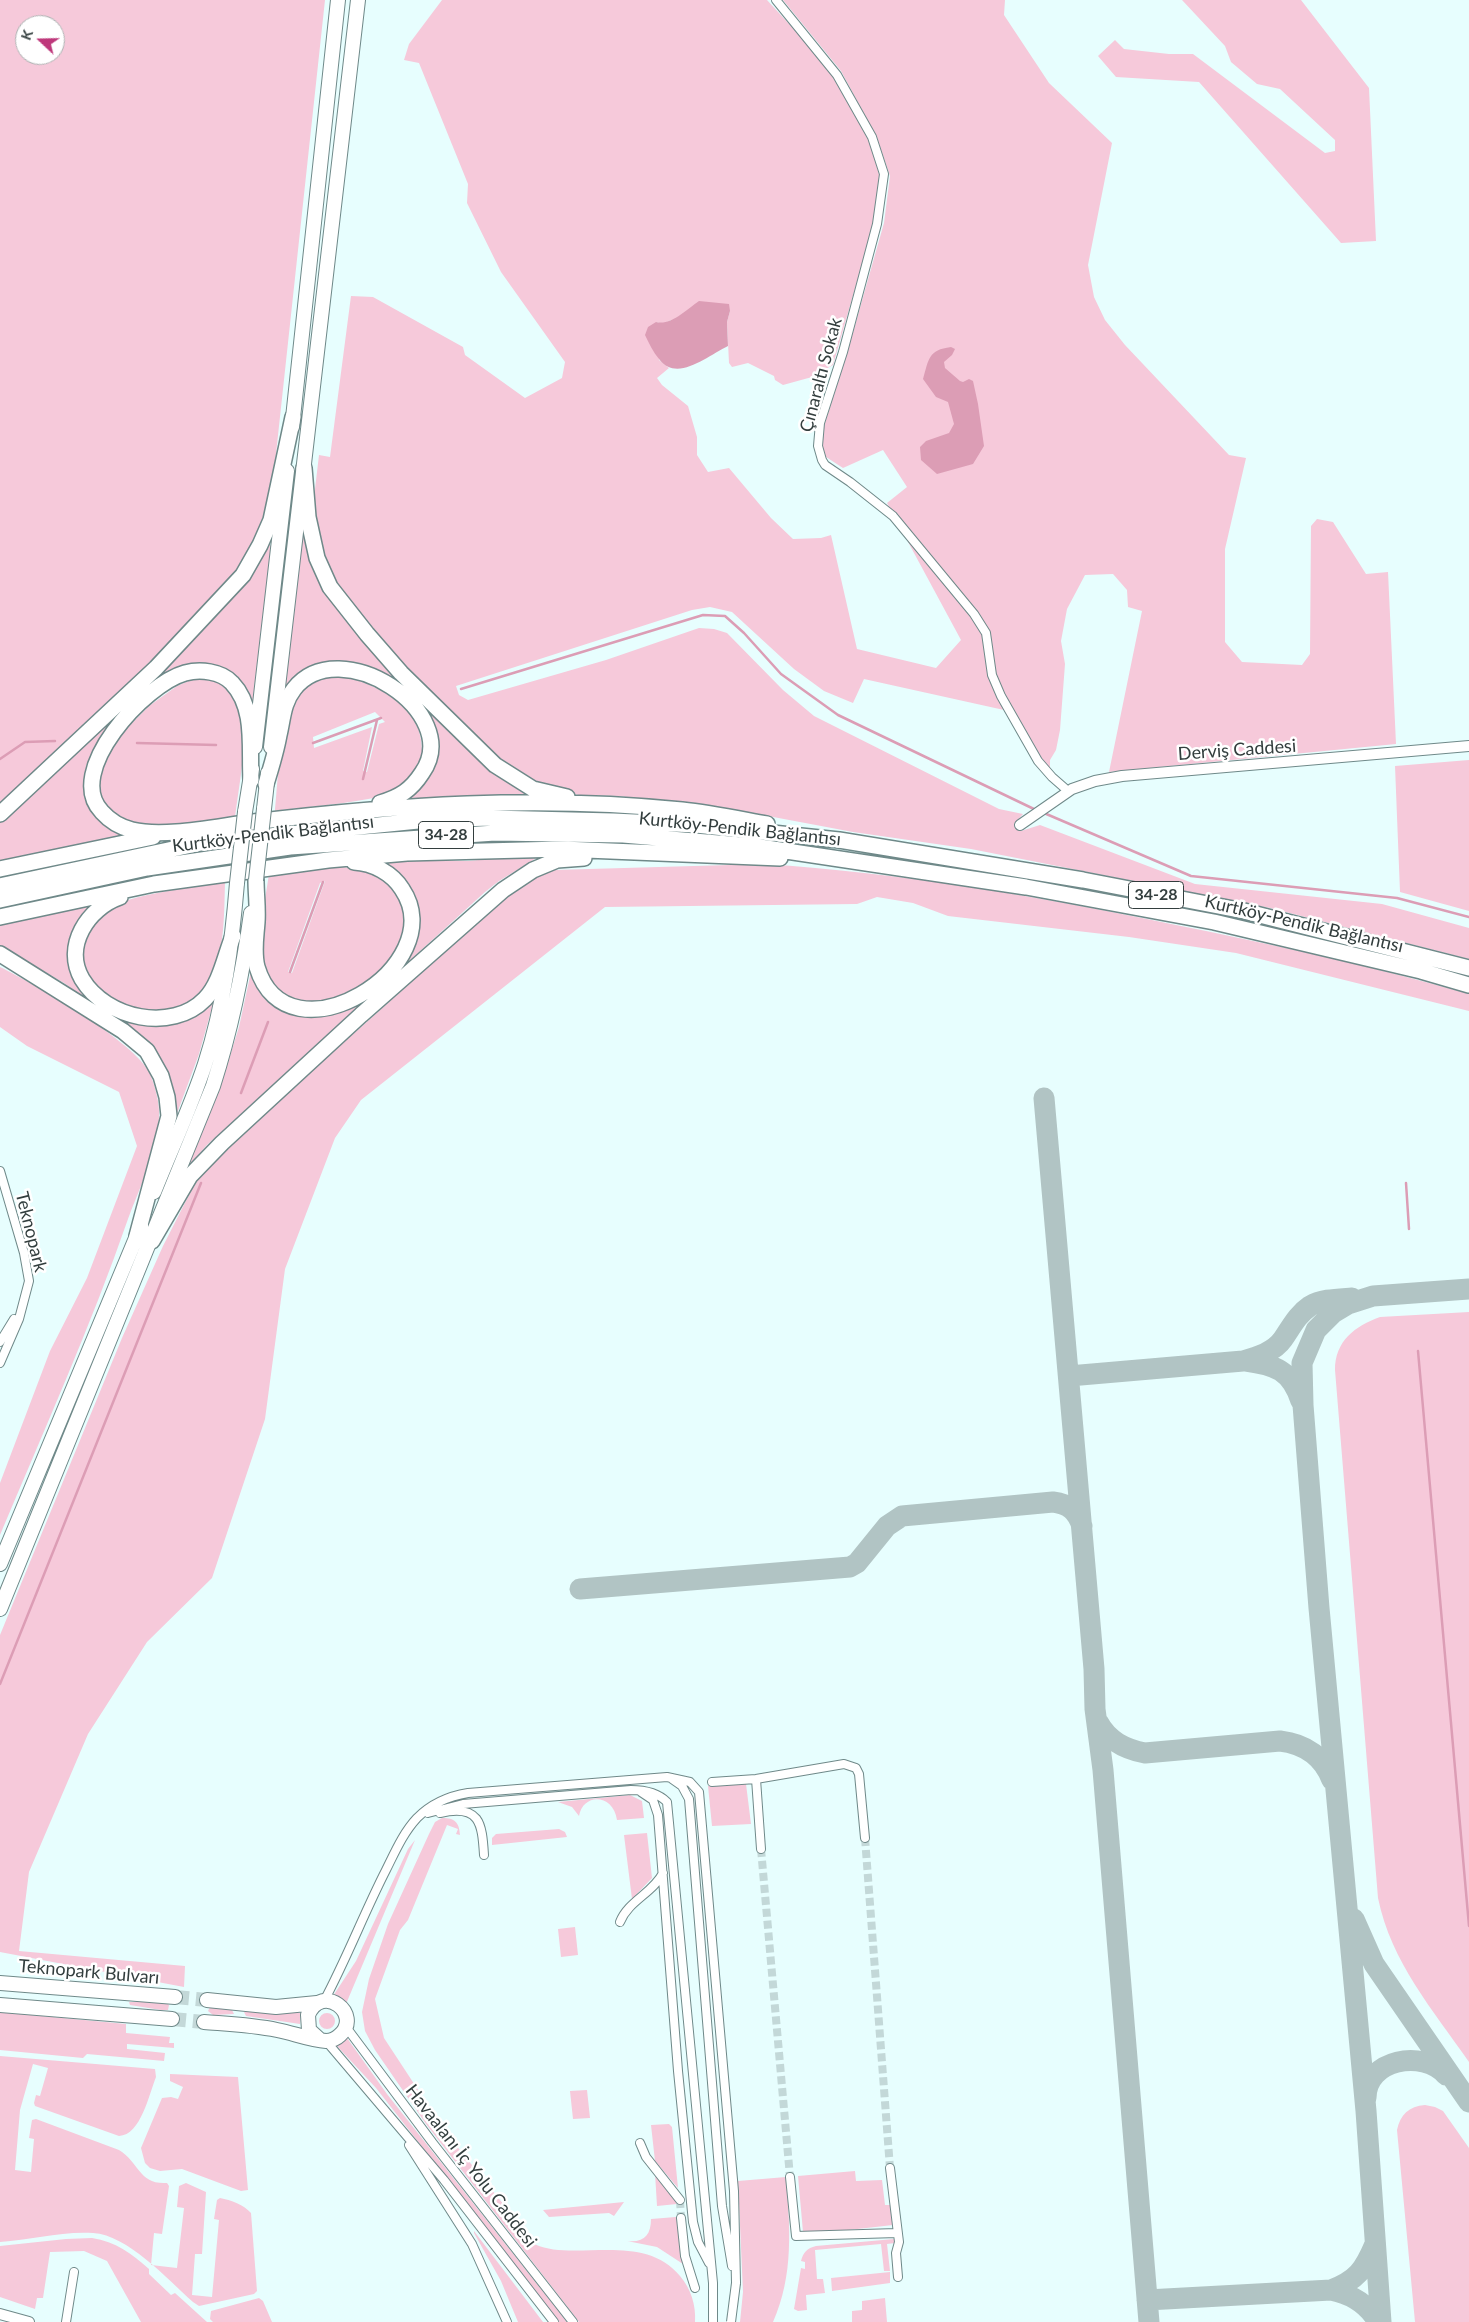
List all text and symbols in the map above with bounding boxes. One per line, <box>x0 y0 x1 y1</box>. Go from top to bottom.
north arrow <box>15 15 65 65</box>
text: K <box>17 27 36 42</box>
street label: Çınaraltı Sokak <box>795 315 847 435</box>
street label: Derviş Caddesi <box>1177 735 1297 765</box>
street label: Kurtköy-Pendik Bağlantısı <box>638 808 842 850</box>
street label: Kurtköy-Pendik Bağlantısı <box>171 811 375 857</box>
road number: 34-28 <box>418 822 474 848</box>
road number: 34-28 <box>1128 882 1184 908</box>
street label: Kurtköy-Pendik Bağlantısı <box>1203 891 1405 957</box>
street label: Teknopark <box>11 1190 51 1274</box>
street label: Teknopark Bulvarı <box>18 1955 160 1989</box>
street label: Havaalanı İç Yolu Caddesi <box>401 2080 541 2252</box>

